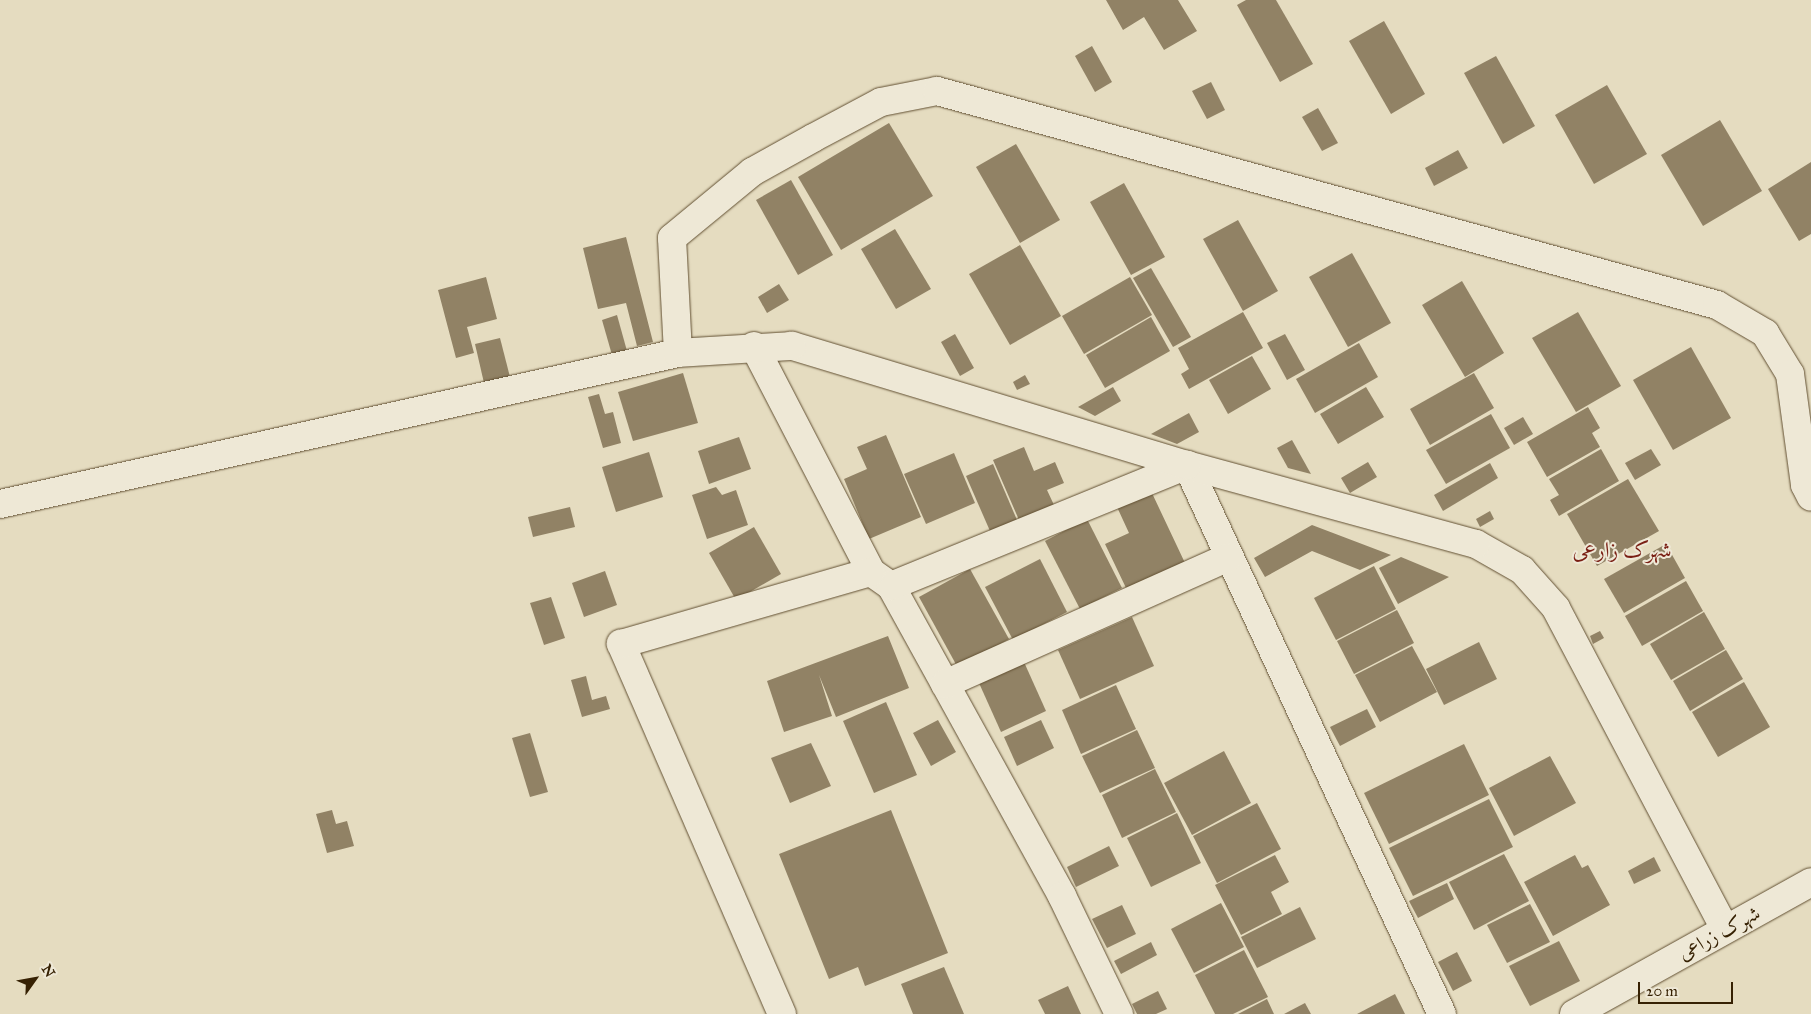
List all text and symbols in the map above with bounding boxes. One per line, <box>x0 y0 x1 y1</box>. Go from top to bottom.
district label: شهرک زارعی <box>1572 537 1672 563</box>
street label: شهرک زراعی <box>1674 901 1764 965</box>
north arrow <box>10 954 60 1004</box>
text: N <box>38 961 58 980</box>
scale bar <box>1641 972 1736 1004</box>
text: 20 m <box>1646 982 1678 1000</box>

